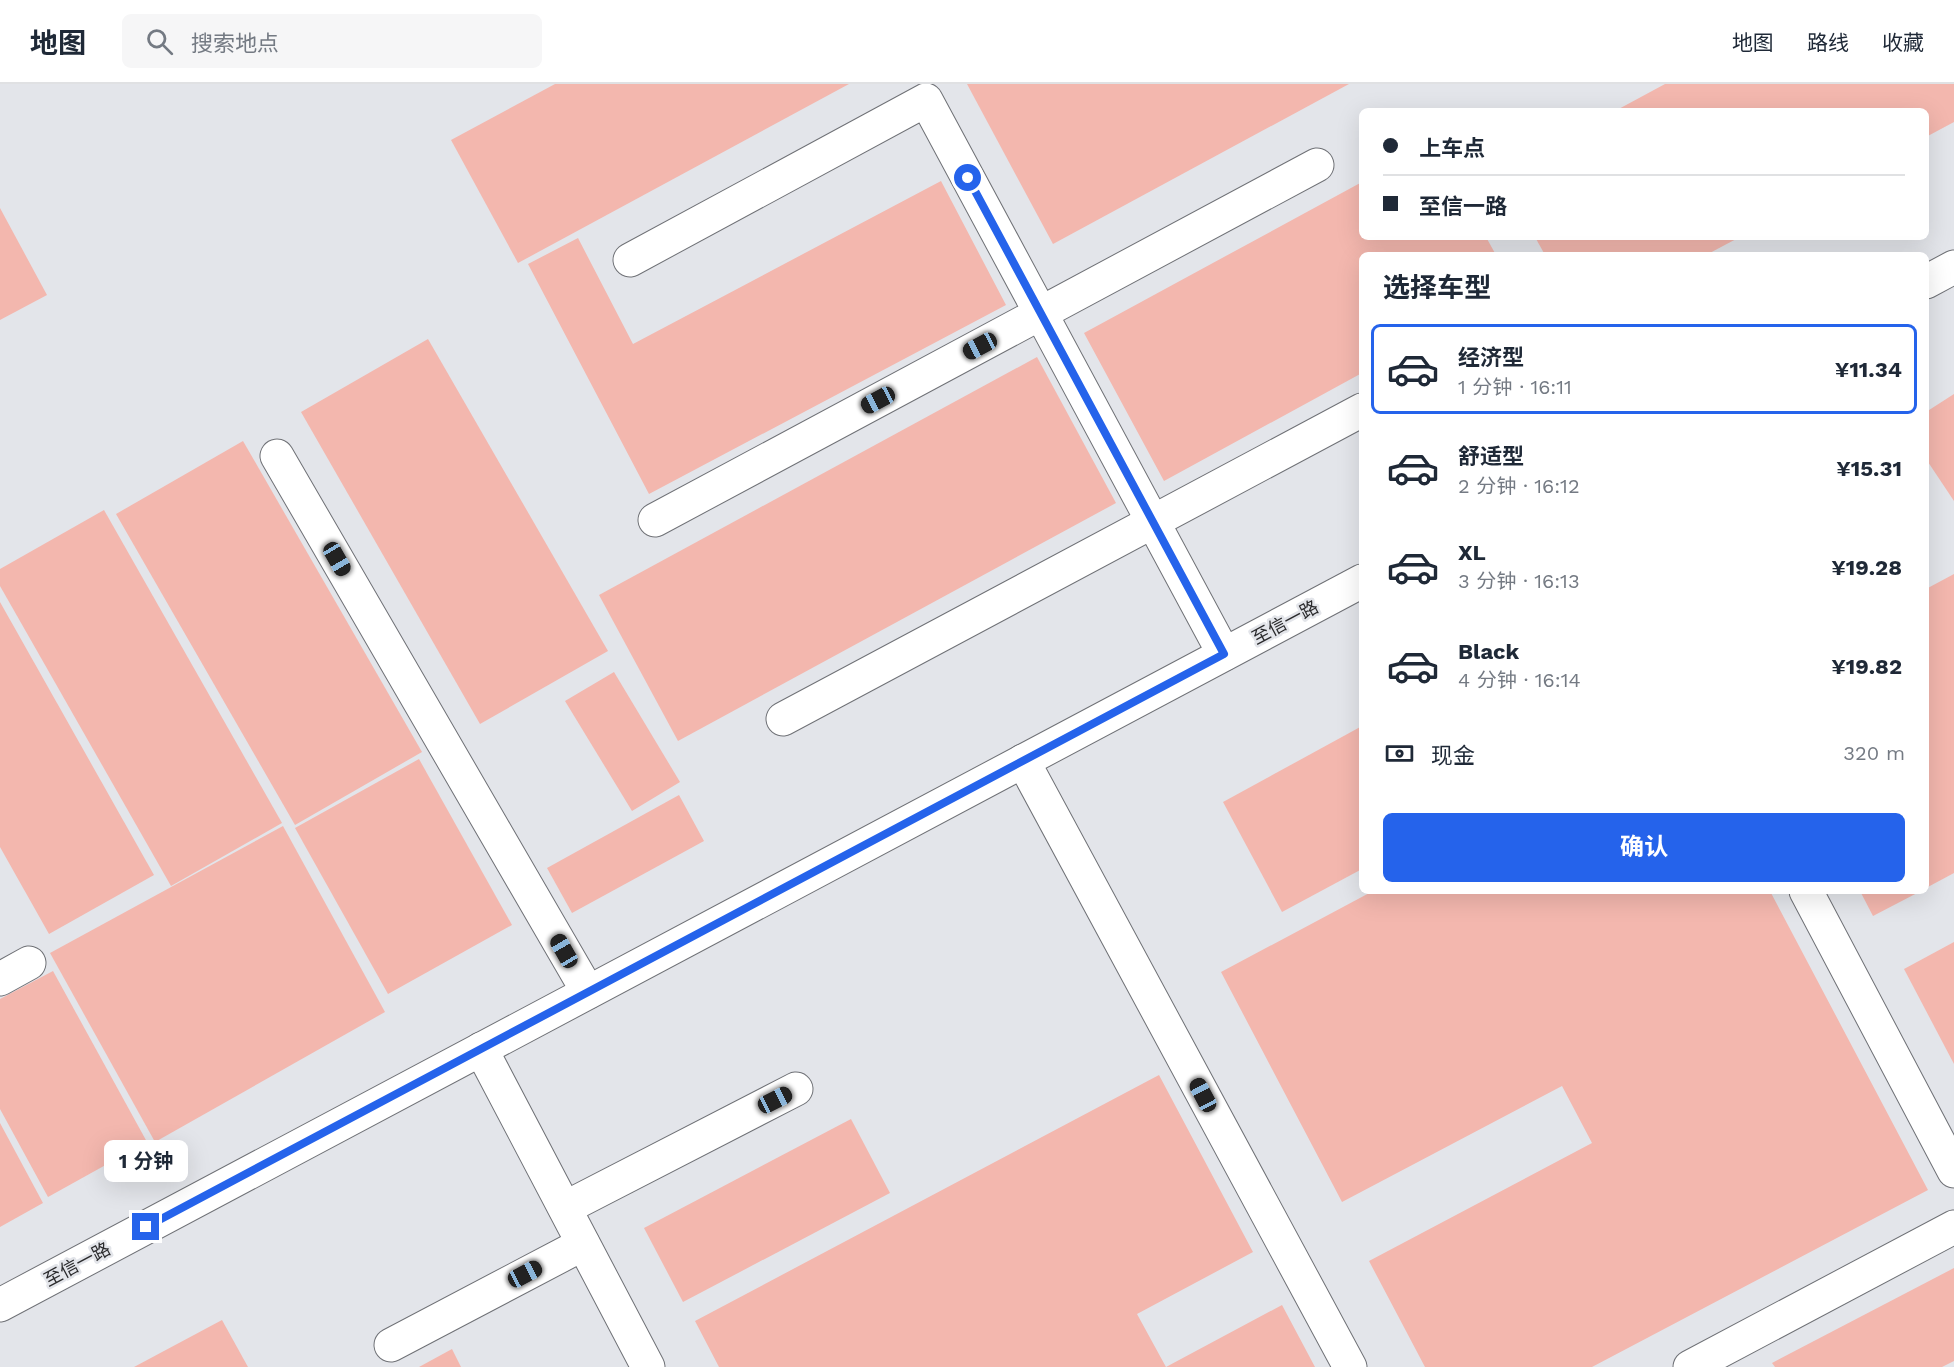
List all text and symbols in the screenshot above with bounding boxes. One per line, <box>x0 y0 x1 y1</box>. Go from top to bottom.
search box <box>122 14 542 68</box>
icon: search <box>143 25 176 58</box>
text: 地图 <box>30 27 86 60</box>
text: 地图 <box>1732 30 1774 55</box>
text: 路线 <box>1807 30 1849 55</box>
text: 收藏 <box>1882 30 1924 55</box>
text: 搜索地点 <box>191 31 279 56</box>
text: 上车点 <box>1419 136 1485 161</box>
route start <box>954 164 981 191</box>
text: 至信一路 <box>1419 194 1507 219</box>
text: 选择车型 <box>1383 272 1491 304</box>
car <box>960 330 1000 362</box>
icon: car <box>1386 342 1440 396</box>
text: 经济型 <box>1458 345 1524 370</box>
text: ¥11.34 <box>1835 357 1902 382</box>
text: 1 分钟 · 16:11 <box>1458 375 1572 399</box>
car <box>858 384 898 416</box>
icon: car <box>1386 441 1440 495</box>
text: 舒适型 <box>1458 444 1524 469</box>
text: ¥15.31 <box>1836 456 1902 481</box>
text: 2 分钟 · 16:12 <box>1458 474 1580 498</box>
car <box>320 539 354 579</box>
icon: car <box>1386 540 1440 594</box>
text: XL <box>1458 540 1486 565</box>
text: ¥19.28 <box>1831 555 1902 580</box>
text: 3 分钟 · 16:13 <box>1458 569 1580 593</box>
street label: 至信一路 <box>1248 596 1322 648</box>
icon: car <box>1386 639 1440 693</box>
text: Black <box>1458 639 1519 664</box>
text: ¥19.82 <box>1831 654 1902 679</box>
text: 4 分钟 · 16:14 <box>1458 668 1581 692</box>
icon: cash <box>1383 737 1416 770</box>
text: 320 m <box>1843 741 1905 765</box>
text: 现金 <box>1431 743 1475 768</box>
button: 确认 <box>1383 813 1905 882</box>
car <box>547 931 581 971</box>
car <box>1187 1075 1219 1115</box>
car <box>755 1084 795 1116</box>
callout: 1 分钟 <box>104 1140 188 1182</box>
text: 1 分钟 <box>119 1149 173 1173</box>
route end <box>132 1213 159 1240</box>
street label: 至信一路 <box>40 1238 114 1290</box>
car <box>505 1258 545 1290</box>

